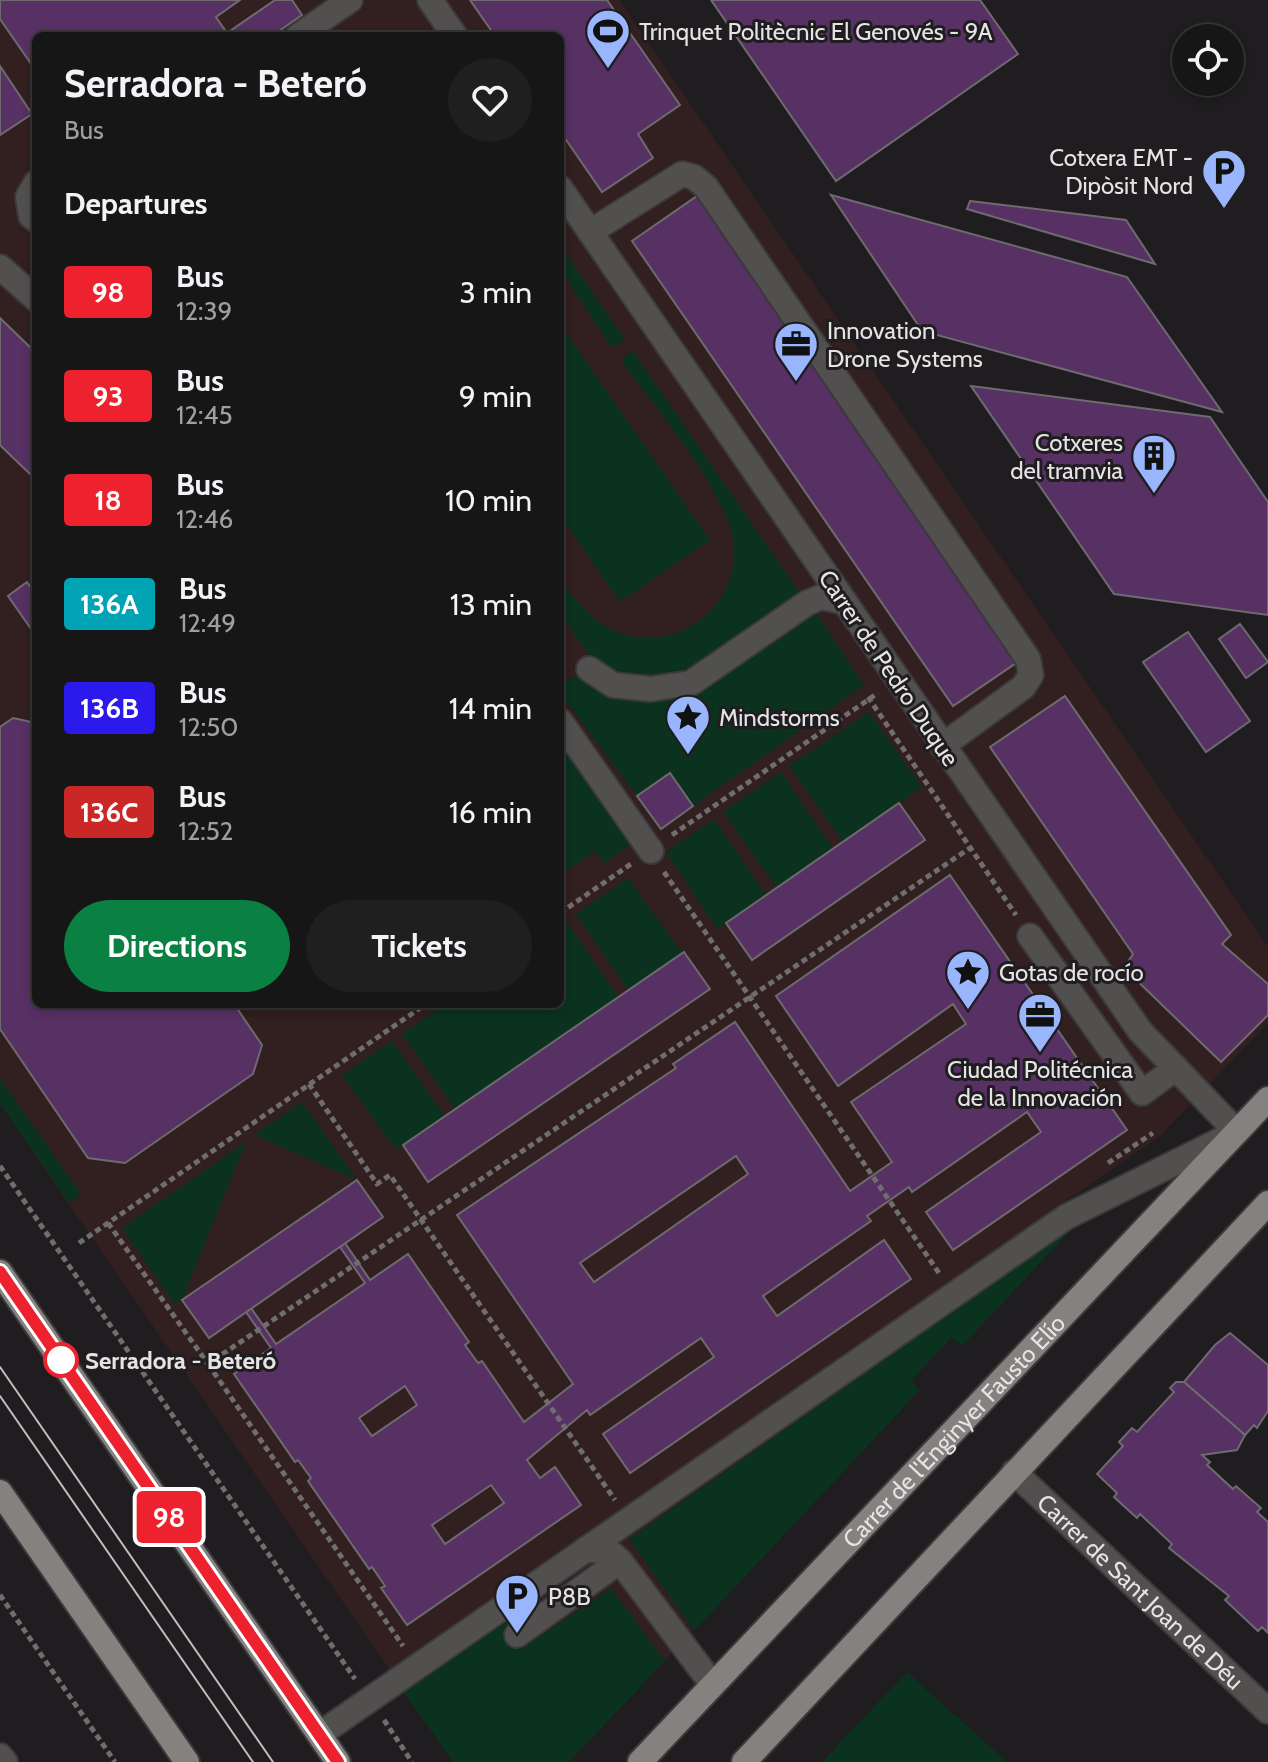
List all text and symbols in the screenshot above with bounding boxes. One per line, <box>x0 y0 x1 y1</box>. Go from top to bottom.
sports icon: Trinquet Politècnic El Genovés - 9A <box>584 7 632 70</box>
place label: Trinquet Politècnic El Genovés - 9A <box>639 17 993 46</box>
map controls <box>1172 24 1244 96</box>
button: locate <box>1172 24 1244 96</box>
button: heart <box>448 58 532 142</box>
text: Serradora - Beteró <box>64 60 367 107</box>
text: Bus <box>64 114 104 146</box>
place label: Cotxera EMT - Dipòsit Nord <box>1049 143 1193 200</box>
parking icon: Cotxera EMT - Dipòsit Nord <box>1200 147 1248 210</box>
text: Departures <box>64 185 208 222</box>
text: Bus <box>176 258 224 295</box>
text: 3 min <box>460 274 532 311</box>
text: 98 <box>92 275 124 309</box>
text: 12:39 <box>176 295 232 327</box>
place label: Innovation Drone Systems <box>827 316 983 373</box>
office icon: Innovation Drone Systems <box>772 320 820 383</box>
text: Bus <box>176 362 224 399</box>
text: 9 min <box>459 378 532 415</box>
text: 93 <box>93 379 123 413</box>
text: 12:45 <box>176 399 233 431</box>
place label: Cotxeres del tramvia <box>1010 428 1123 485</box>
building icon: Cotxeres del tramvia <box>1130 432 1178 495</box>
text: Bus <box>176 466 224 503</box>
text: 10 min <box>445 482 532 519</box>
text: 18 <box>94 483 122 517</box>
text: 12:46 <box>176 503 233 535</box>
street label: Carrer de Pedro Duque <box>813 564 965 772</box>
text: Bus <box>179 570 227 607</box>
text: 13 min <box>450 586 532 623</box>
text: 136A <box>80 587 139 621</box>
text: 12:49 <box>179 607 236 639</box>
text: Bus <box>179 674 227 711</box>
text: 14 min <box>449 690 532 727</box>
text: 136B <box>80 691 139 725</box>
place icon: Mindstorms <box>664 693 712 756</box>
place label: Mindstorms <box>719 703 840 732</box>
text: 12:50 <box>179 711 238 743</box>
text: Bus <box>178 778 226 815</box>
text: 16 min <box>449 794 532 831</box>
text: 136C <box>80 795 138 829</box>
text: 12:52 <box>178 815 233 847</box>
button: Directions <box>64 900 290 992</box>
button: Tickets <box>306 900 532 992</box>
place icon: Gotas de rocío <box>944 948 992 1011</box>
place label: Gotas de rocío <box>999 958 1144 987</box>
office icon: Ciudad Politécnica de la Innovación <box>1016 991 1064 1054</box>
place label: Ciudad Politécnica de la Innovación <box>947 1055 1134 1112</box>
street label: Carrer de l'Enginyer Fausto Elío <box>836 1308 1071 1554</box>
marker: Serradora - Beteró <box>44 1343 78 1377</box>
place label: Serradora - Beteró <box>85 1346 277 1375</box>
street label: Carrer de Sant Joan de Déu <box>1032 1487 1250 1695</box>
line badge: 98 <box>133 1491 205 1543</box>
text: 98 <box>153 1500 185 1534</box>
parking icon: P8B <box>493 1572 541 1635</box>
place label: P8B <box>548 1582 591 1611</box>

